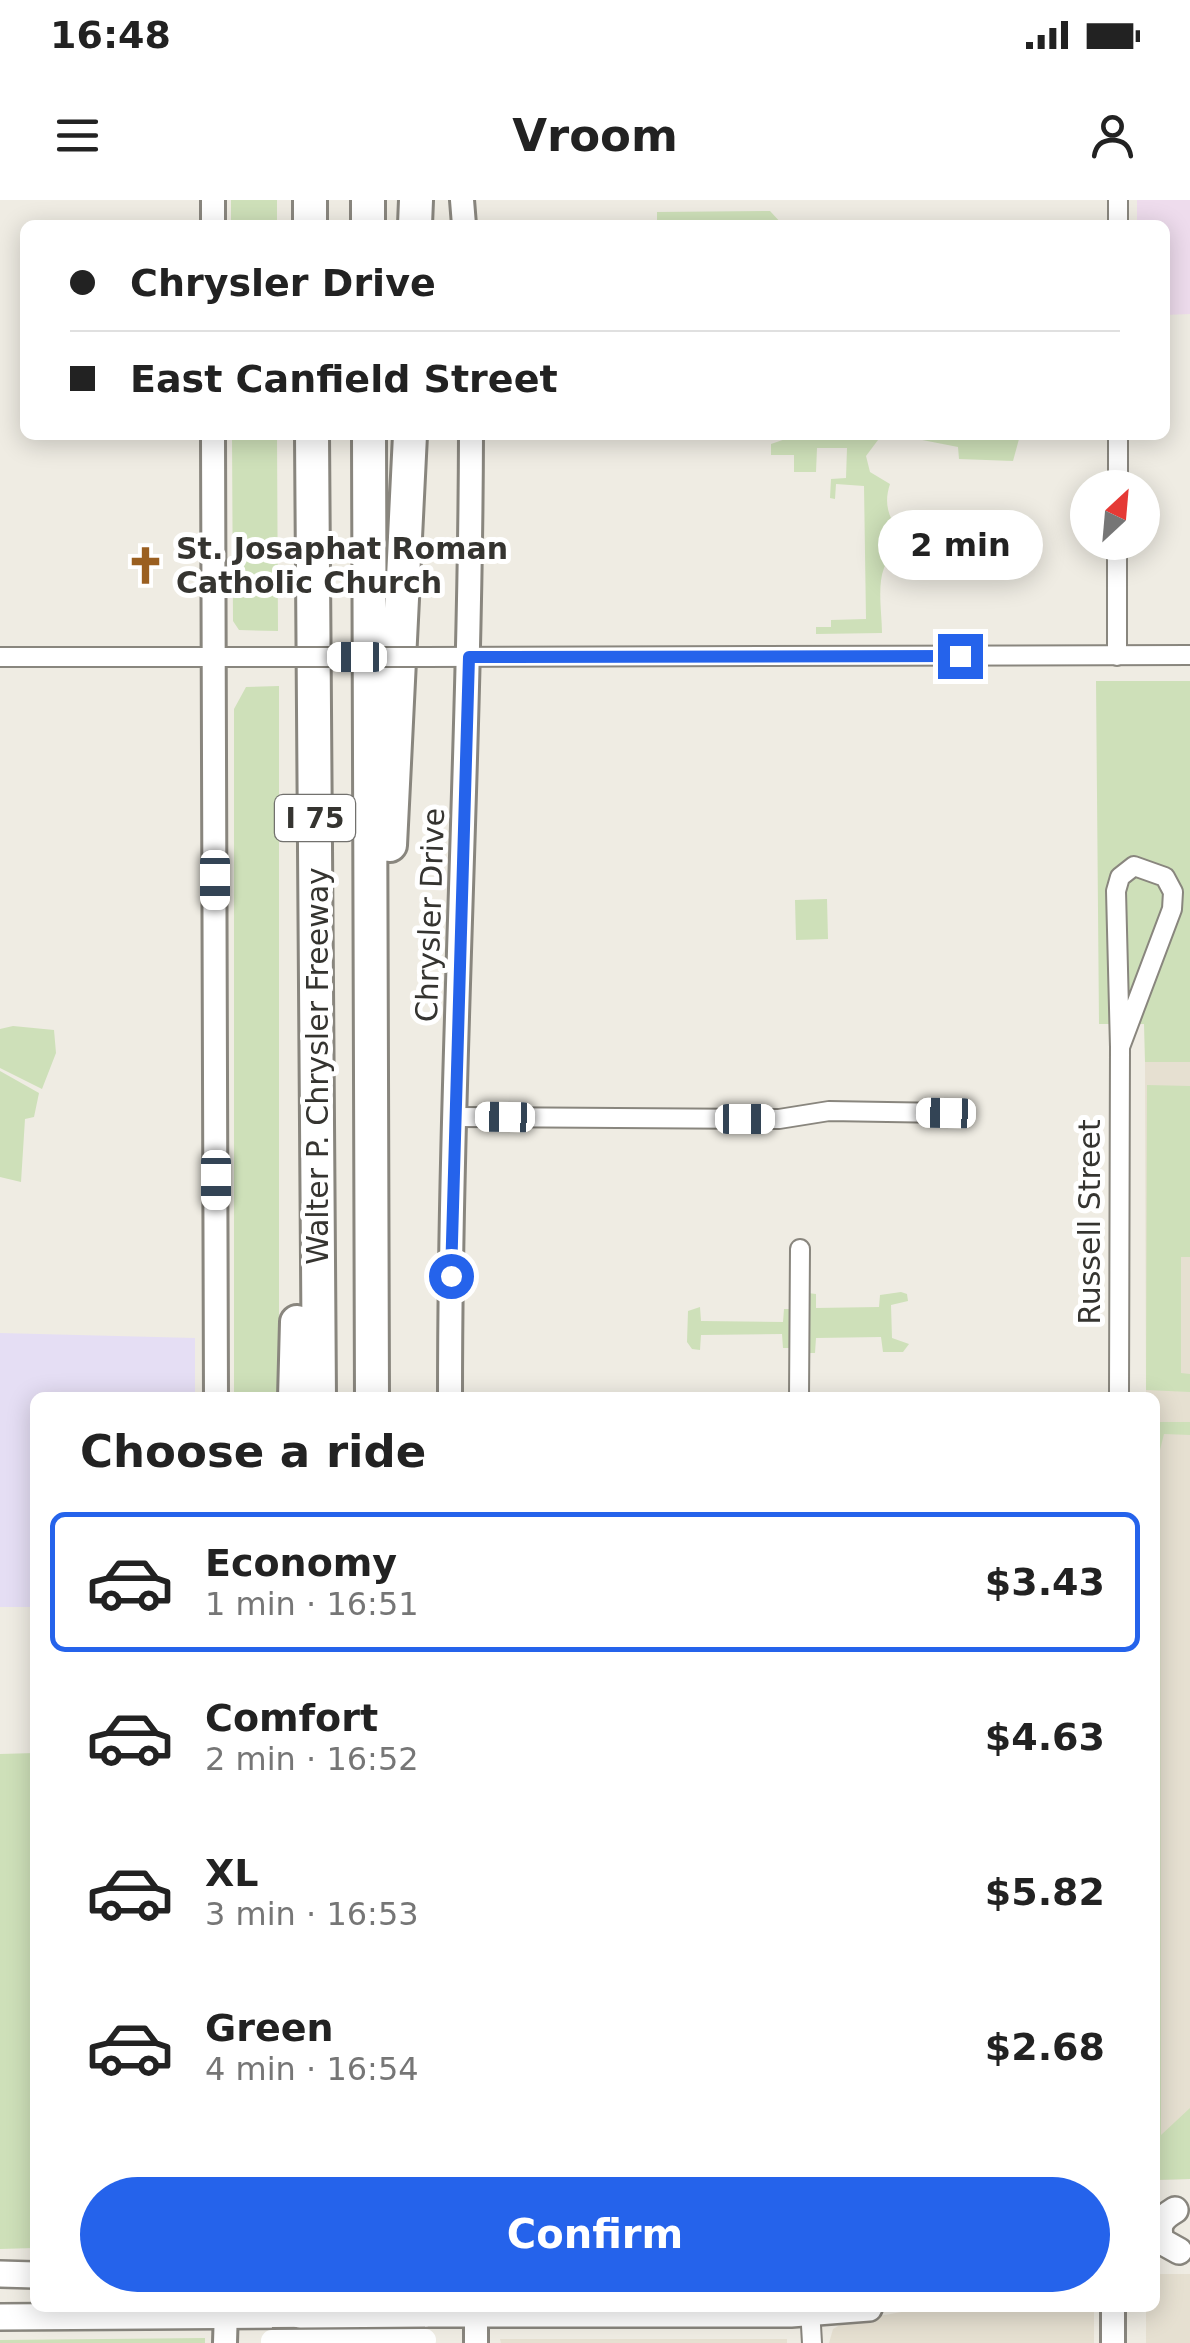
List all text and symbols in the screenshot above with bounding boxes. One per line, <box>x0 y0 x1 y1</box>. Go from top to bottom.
text: 16:48 <box>50 13 171 57</box>
icon: menu <box>50 108 105 163</box>
icon: person <box>1085 108 1140 163</box>
text: Vroom <box>512 109 678 162</box>
text: Chrysler Drive <box>130 261 436 305</box>
text: East Canfield Street <box>130 357 558 401</box>
north arrow <box>1070 470 1160 560</box>
map controls <box>1070 470 1160 560</box>
callout: 2 min <box>878 511 1042 581</box>
text: 2 min <box>910 526 1011 564</box>
place label: St. Josaphat Roman Catholic Church <box>176 531 508 600</box>
church icon: St. Josaphat Roman Catholic Church <box>125 544 167 586</box>
route end <box>938 634 983 679</box>
car <box>327 642 387 672</box>
road number: I 75 <box>275 795 355 841</box>
street label: Chrysler Drive <box>409 807 451 1023</box>
car <box>200 850 230 910</box>
street label: Walter P. Chrysler Freeway <box>300 867 335 1265</box>
car <box>916 1097 976 1129</box>
car <box>475 1101 535 1133</box>
car <box>715 1104 775 1134</box>
street label: Russell Street <box>1072 1119 1107 1325</box>
car <box>201 1150 231 1210</box>
route start <box>429 1254 474 1299</box>
text: Choose a ride <box>80 1425 426 1478</box>
icon: car <box>85 1537 175 1627</box>
text: Economy <box>205 1541 397 1585</box>
text: $3.43 <box>985 1560 1105 1604</box>
text: 1 min · 16:51 <box>205 1585 419 1623</box>
icon: car <box>85 1692 175 1782</box>
text: Comfort <box>205 1696 378 1740</box>
text: $4.63 <box>985 1715 1105 1759</box>
text: 2 min · 16:52 <box>205 1740 419 1778</box>
icon: car <box>85 1847 175 1937</box>
text: XL <box>205 1851 259 1895</box>
text: $5.82 <box>985 1870 1105 1914</box>
text: 3 min · 16:53 <box>205 1895 419 1933</box>
icon: car <box>85 2002 175 2092</box>
text: Green <box>205 2006 334 2050</box>
text: $2.68 <box>985 2025 1105 2069</box>
text: 4 min · 16:54 <box>205 2050 419 2088</box>
button: Confirm <box>80 2177 1110 2292</box>

